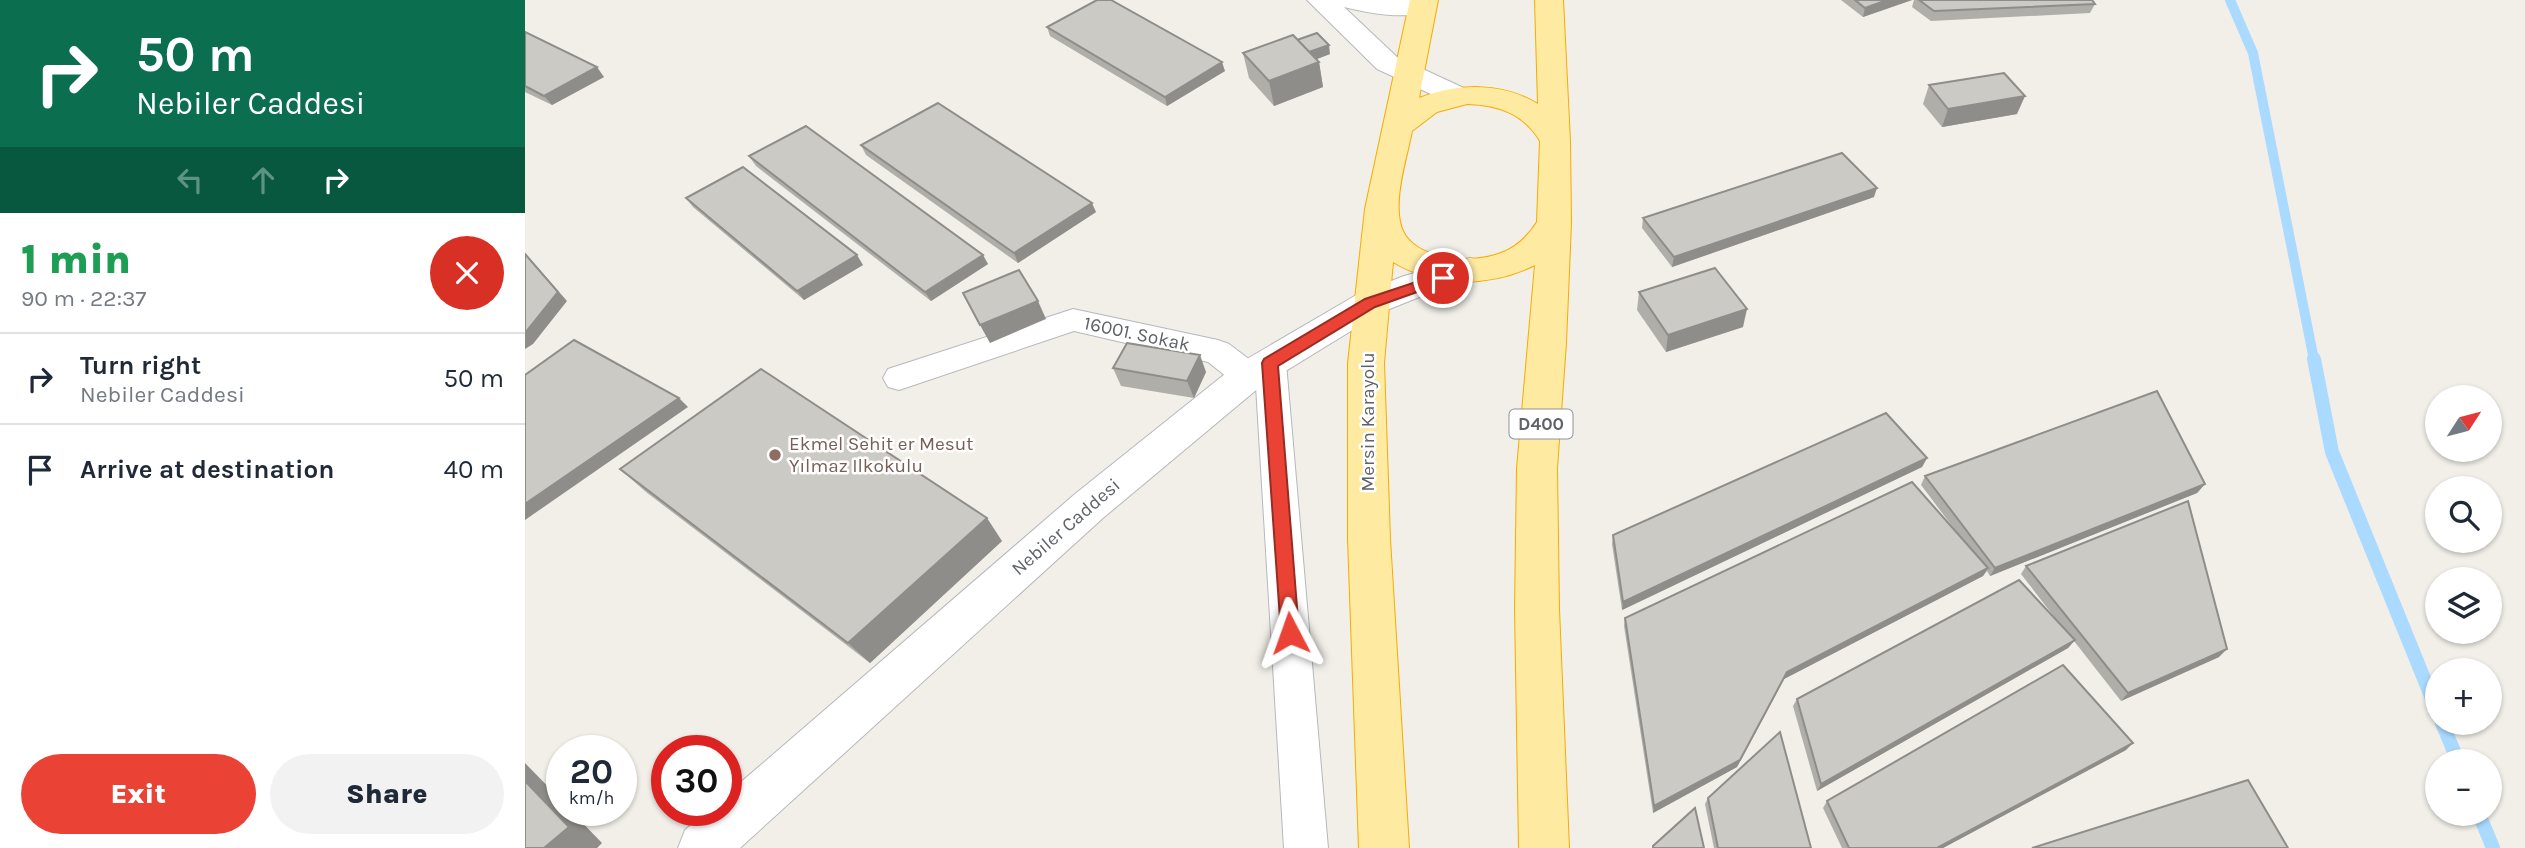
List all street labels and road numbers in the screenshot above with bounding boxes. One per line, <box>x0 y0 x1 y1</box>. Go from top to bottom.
street label: 16001. Sokak <box>1082 312 1192 356</box>
street label: Mersin Karayolu <box>1357 352 1379 492</box>
road number: D400 <box>1509 410 1573 438</box>
street label: Nebiler Caddesi <box>1007 474 1125 580</box>

